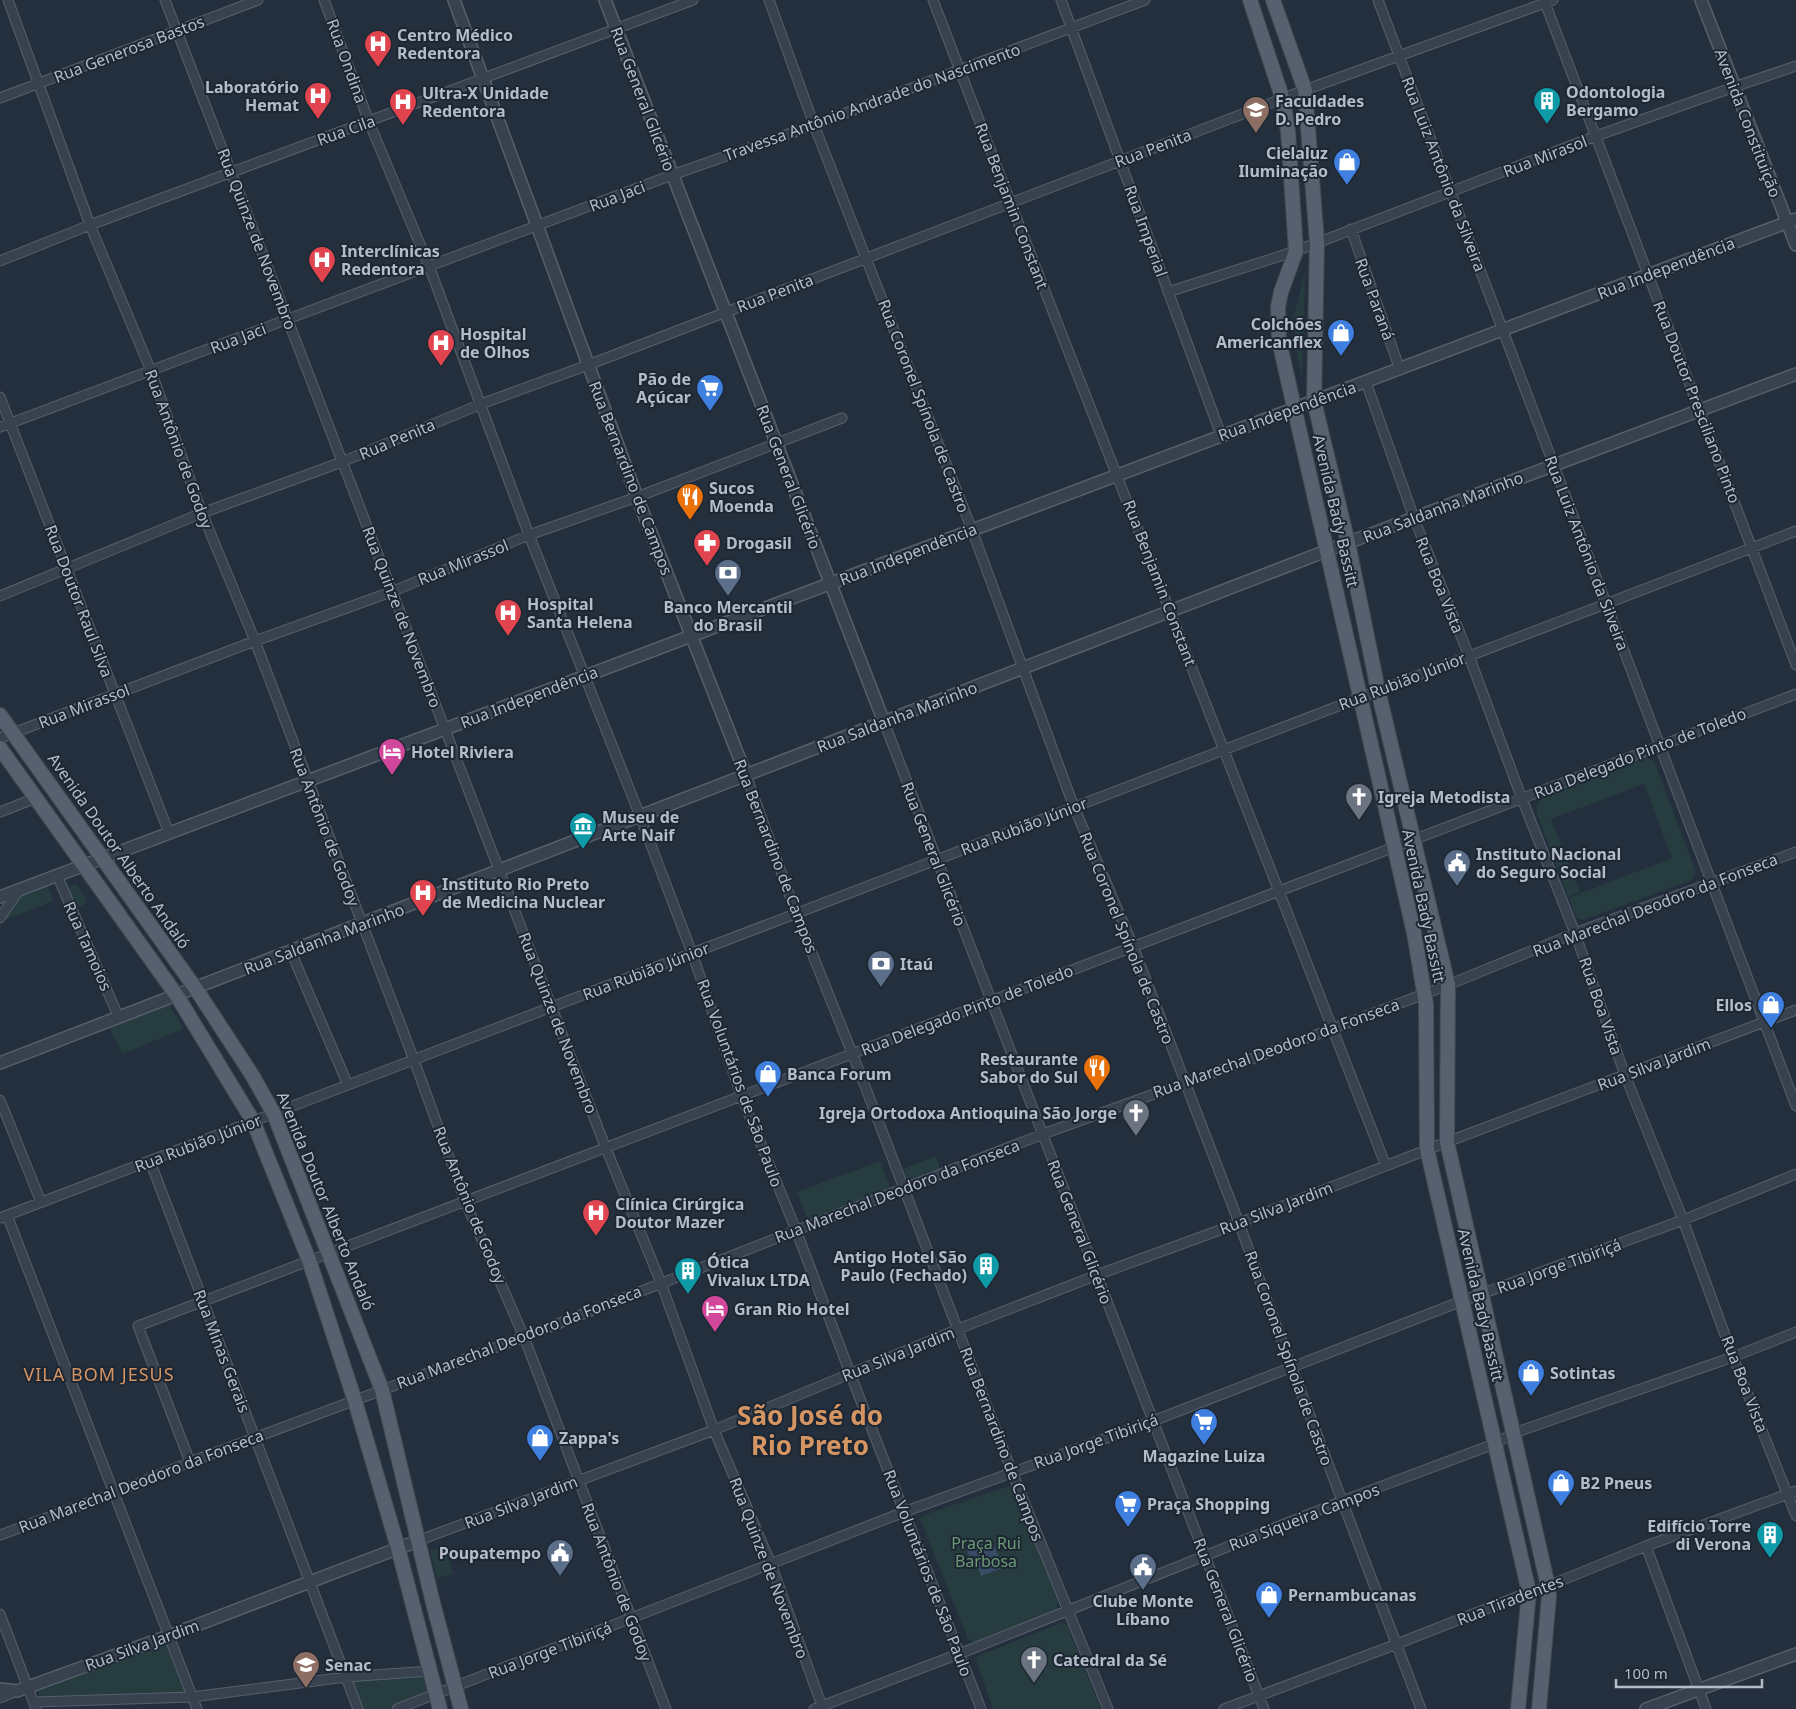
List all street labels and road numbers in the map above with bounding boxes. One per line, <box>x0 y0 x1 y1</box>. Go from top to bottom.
street label: Rua Generosa Bastos <box>51 10 207 88</box>
street label: Rua Ondina <box>322 16 372 106</box>
street label: Rua General Glicério <box>605 24 681 174</box>
street label: Travessa Antônio Andrade do Nascimento <box>721 38 1023 166</box>
street label: Avenida Constituição <box>1709 45 1787 201</box>
street label: Rua Luiz Antônio da Silveira <box>1397 73 1491 275</box>
street label: Rua Cila <box>314 109 378 151</box>
street label: Rua Benjamin Constant <box>970 120 1054 292</box>
street label: Rua Penita <box>1112 123 1194 173</box>
street label: Rua Mirasol <box>1500 130 1590 182</box>
street label: Rua Quinze de Novembro <box>212 145 302 333</box>
street label: Rua Jaci <box>586 175 648 217</box>
street label: Rua Imperial <box>1119 182 1173 280</box>
street label: Rua Independência <box>1594 232 1738 304</box>
street label: Rua Paraná <box>1350 255 1400 343</box>
street label: Rua Penita <box>734 268 816 318</box>
street label: Rua Coronel Spínola de Castro <box>873 296 975 516</box>
street label: Rua Doutor Presciliano Pinto <box>1648 298 1746 506</box>
street label: Rua Jaci <box>207 317 269 359</box>
street label: Rua Antônio de Godoy <box>140 366 218 533</box>
street label: Rua Independência <box>1215 376 1359 446</box>
street label: Rua Bernardino de Campos <box>584 378 678 578</box>
street label: Rua General Glicério <box>751 402 827 552</box>
street label: Rua Penita <box>356 413 438 465</box>
street label: Avenida Bady Bassitt <box>1308 432 1364 590</box>
street label: Rua Luiz Antônio da Silveira <box>1540 452 1634 654</box>
street label: Rua Saldanha Marinho <box>1360 466 1526 548</box>
street label: Rua Benjamin Constant <box>1118 497 1202 669</box>
street label: Rua Independência <box>836 518 980 590</box>
street label: Rua Doutor Raul Silva <box>40 522 118 680</box>
street label: Rua Quinze de Novembro <box>357 523 447 711</box>
street label: Rua Boa Vista <box>1411 533 1469 637</box>
street label: Rua Mirassol <box>414 534 512 590</box>
street label: Rua Rubião Júnior <box>1335 647 1469 715</box>
street label: Rua Independência <box>457 661 601 733</box>
street label: Rua Saldanha Marinho <box>814 676 980 758</box>
street label: Rua Mirassol <box>35 679 133 733</box>
street label: Rua Delegado Pinto de Toledo <box>1531 702 1749 804</box>
street label: Rua Antônio de Godoy <box>285 745 366 910</box>
street label: Avenida Doutor Alberto Andaló <box>43 749 195 953</box>
street label: Rua Bernardino de Campos <box>729 756 823 956</box>
street label: Rua General Glicério <box>896 779 972 929</box>
street label: Rua Rubião Júnior <box>957 792 1091 860</box>
street label: Avenida Bady Bassitt <box>1397 827 1451 985</box>
street label: Rua Coronel Spínola de Castro <box>1074 829 1180 1047</box>
street label: Rua Marechal Deodoro da Fonseca <box>1529 848 1781 962</box>
street label: Rua Tamoios <box>58 898 118 994</box>
street label: Rua Saldanha Marinho <box>241 898 407 980</box>
street label: Rua Quinze de Novembro <box>513 929 603 1117</box>
street label: Rua Rubião Júnior <box>579 937 713 1005</box>
street label: Rua Boa Vista <box>1574 954 1628 1058</box>
street label: Rua Delegado Pinto de Toledo <box>858 959 1076 1061</box>
street label: Rua Voluntários de São Paulo <box>692 976 788 1190</box>
street label: Rua Marechal Deodoro da Fonseca <box>1150 993 1402 1103</box>
street label: Rua Silva Jardim <box>1594 1032 1714 1096</box>
street label: Avenida Doutor Alberto Andaló <box>272 1088 380 1314</box>
street label: Rua Rubião Júnior <box>131 1109 265 1177</box>
street label: Rua Antônio de Godoy <box>428 1123 512 1288</box>
street label: Rua Marechal Deodoro da Fonseca <box>771 1134 1023 1248</box>
street label: Rua General Glicério <box>1042 1157 1118 1307</box>
street label: Rua Silva Jardim <box>1216 1176 1336 1240</box>
street label: Avenida Bady Bassitt <box>1453 1226 1509 1384</box>
street label: Rua Jorge Tibiriçá <box>1494 1233 1624 1299</box>
street label: Rua Coronel Spínola de Castro <box>1240 1248 1338 1468</box>
street label: Rua Marechal Deodoro da Fonseca <box>393 1280 645 1394</box>
street label: Rua Minas Gerais <box>188 1286 256 1416</box>
street label: Rua Silva Jardim <box>838 1321 958 1387</box>
street label: Rua Boa Vista <box>1716 1332 1774 1436</box>
street label: Rua Bernardino de Campos <box>955 1344 1049 1544</box>
street label: Rua Jorge Tibiriçá <box>1031 1408 1161 1474</box>
street label: Rua Marechal Deodoro da Fonseca <box>15 1424 267 1538</box>
street label: Rua Voluntários de São Paulo <box>878 1466 978 1680</box>
street label: Rua Silva Jardim <box>461 1470 581 1534</box>
street label: Rua Quinze de Novembro <box>724 1474 814 1662</box>
street label: Rua Siqueira Campos <box>1226 1478 1382 1556</box>
street label: Rua Antônio de Godoy <box>577 1500 658 1665</box>
street label: Rua General Glicério <box>1188 1535 1264 1685</box>
street label: Rua Tiradentes <box>1454 1570 1566 1630</box>
street label: Rua Silva Jardim <box>82 1614 202 1676</box>
street label: Rua Jorge Tibiriçá <box>485 1616 615 1684</box>

